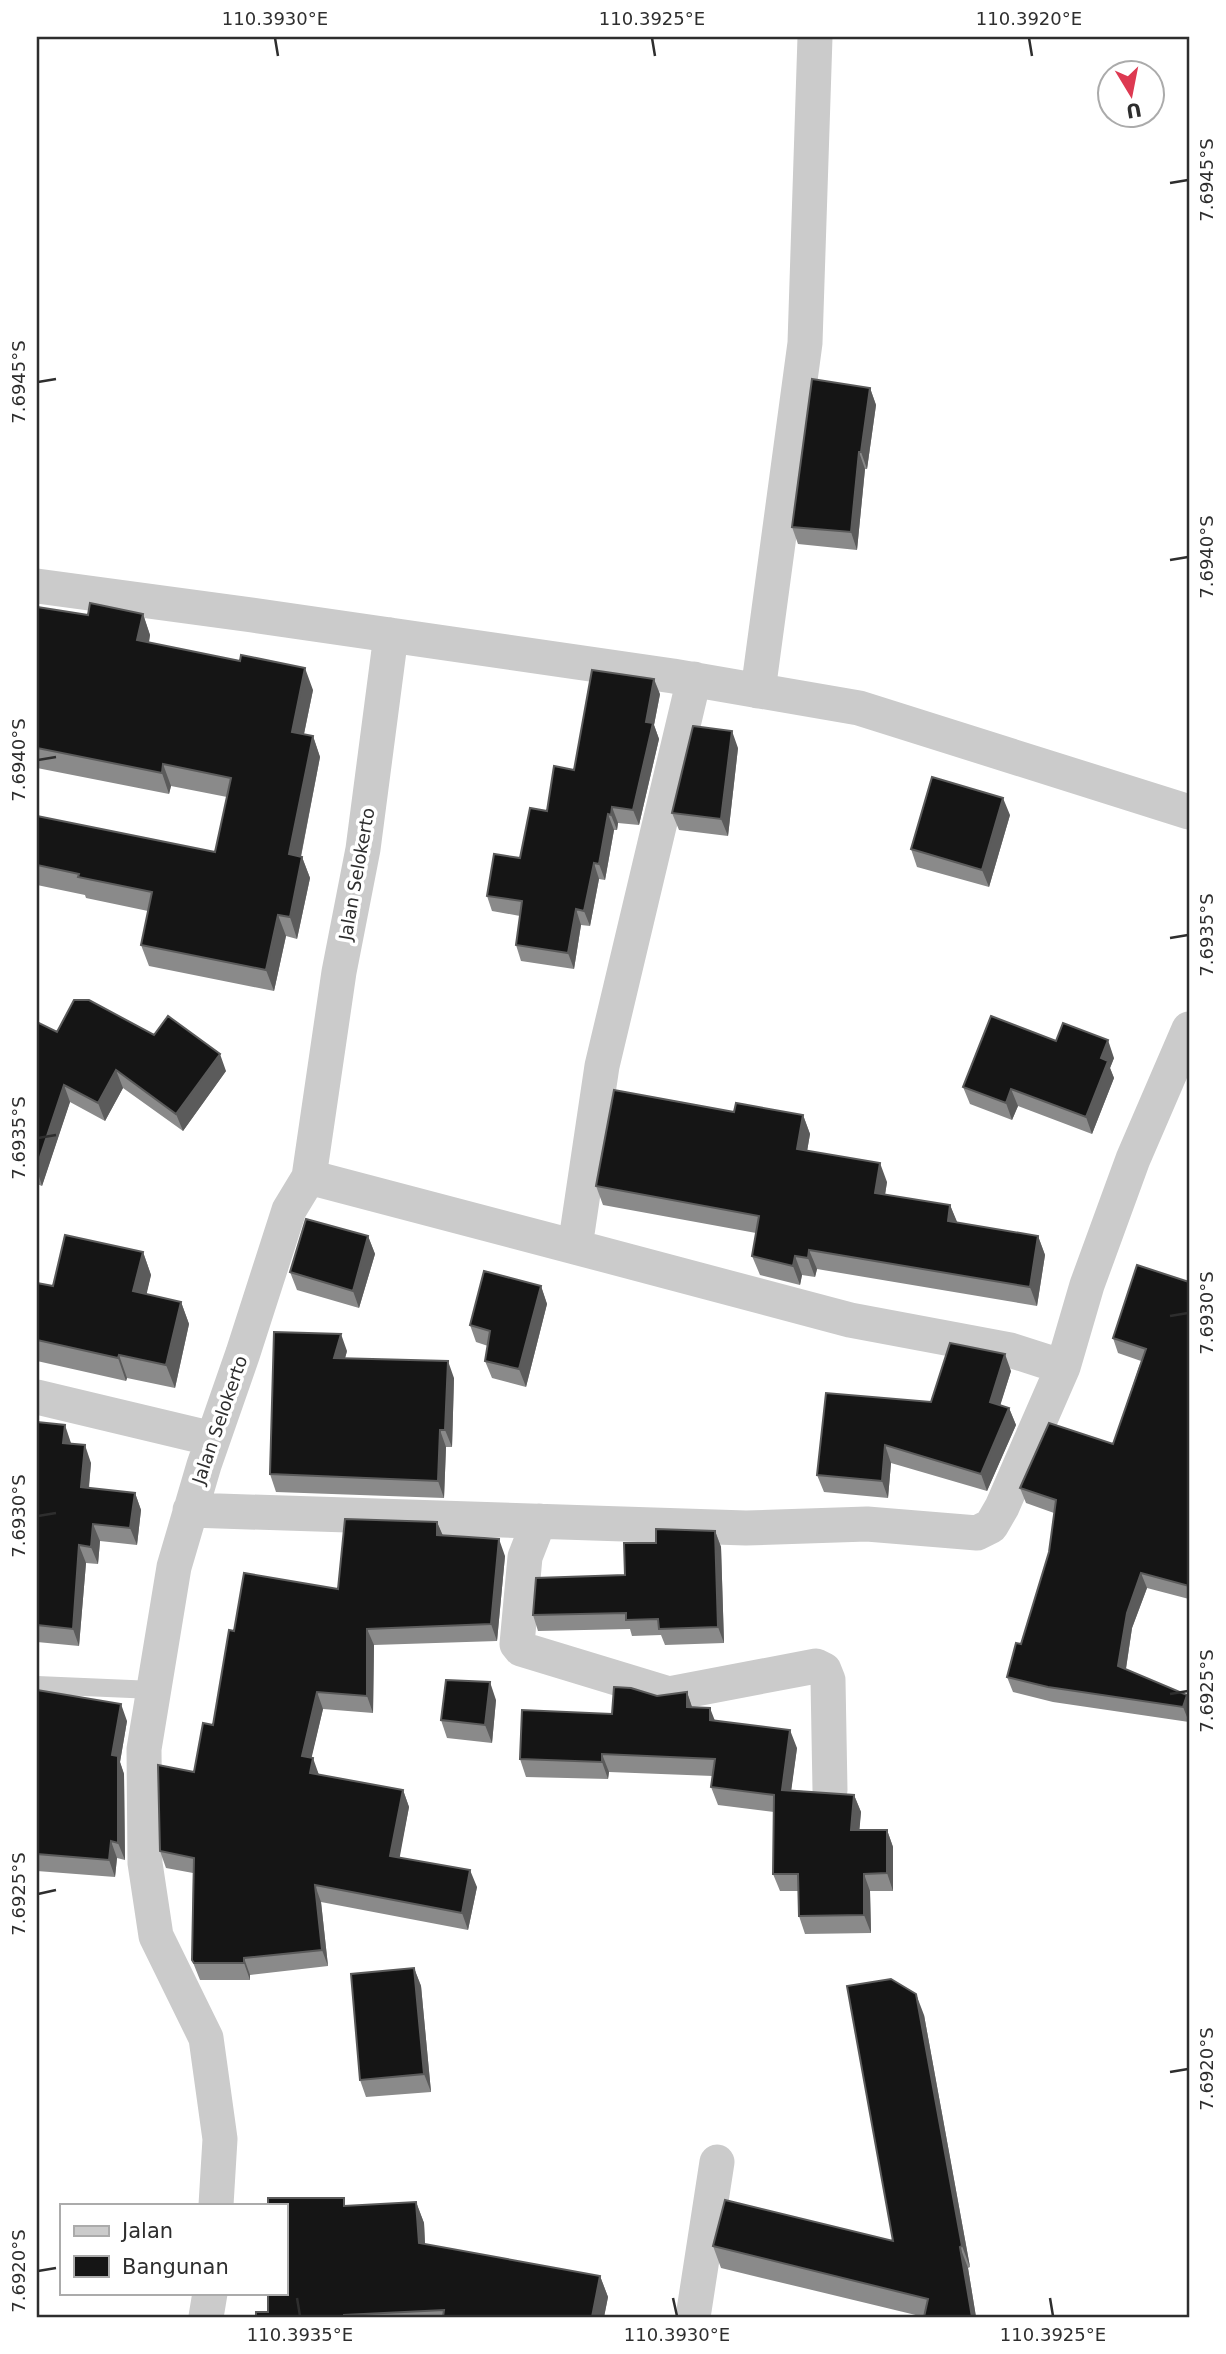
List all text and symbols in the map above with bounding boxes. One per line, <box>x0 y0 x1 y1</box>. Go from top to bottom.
text: 110.3930°E <box>222 8 328 29</box>
text: 110.3925°E <box>599 8 705 29</box>
text: 110.3920°E <box>976 8 1082 29</box>
north arrow <box>1096 60 1166 130</box>
text: U <box>1124 99 1143 123</box>
text: 7.6945°S <box>1196 138 1217 222</box>
text: 7.6945°S <box>8 340 29 424</box>
text: 7.6940°S <box>1196 515 1217 599</box>
text: 7.6940°S <box>8 718 29 802</box>
street label: Jalan Selokerto <box>334 806 379 943</box>
text: 7.6935°S <box>1196 893 1217 977</box>
text: 7.6935°S <box>8 1096 29 1180</box>
text: 7.6930°S <box>1196 1271 1217 1355</box>
street label: Jalan Selokerto <box>187 1353 251 1488</box>
text: 7.6930°S <box>8 1474 29 1558</box>
text: 7.6925°S <box>1196 1649 1217 1733</box>
text: 7.6925°S <box>8 1852 29 1936</box>
text: 7.6920°S <box>1196 2027 1217 2111</box>
legend <box>60 2204 287 2294</box>
text: Jalan <box>120 2219 173 2243</box>
text: 7.6920°S <box>8 2229 29 2313</box>
text: Bangunan <box>122 2255 229 2279</box>
text: 110.3935°E <box>247 2324 353 2345</box>
text: 110.3930°E <box>624 2324 730 2345</box>
text: 110.3925°E <box>1000 2324 1106 2345</box>

